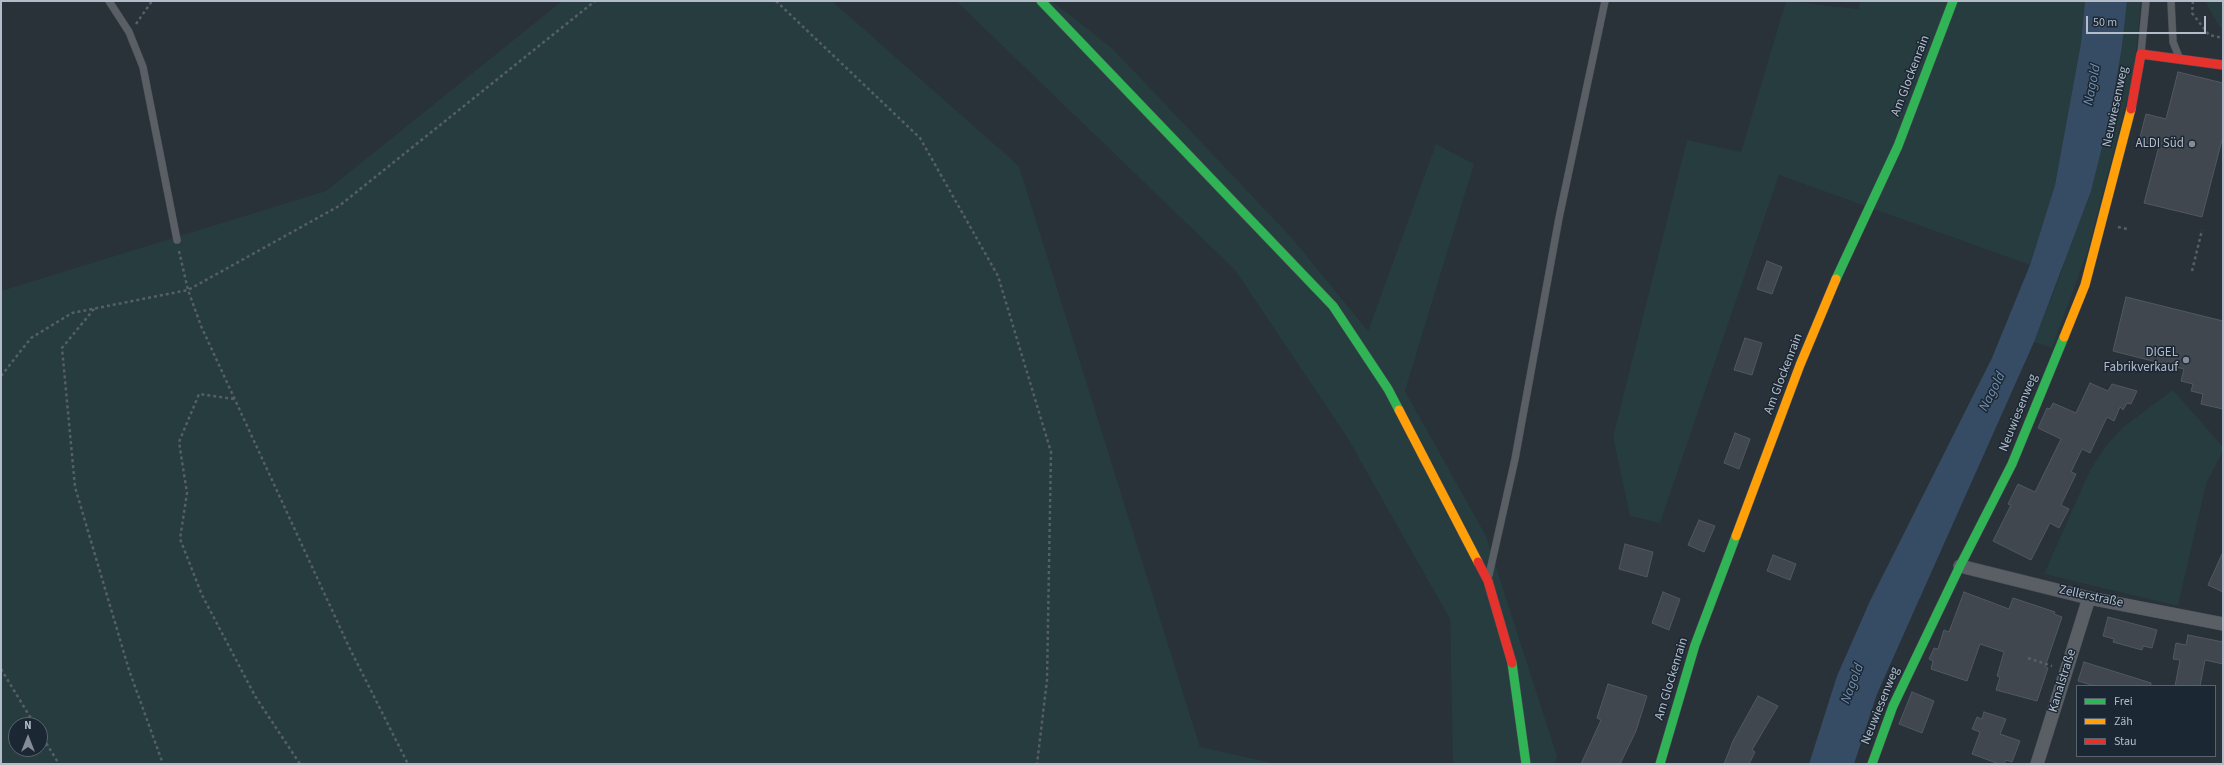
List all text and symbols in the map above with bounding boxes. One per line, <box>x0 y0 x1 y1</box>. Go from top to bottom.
scale bar <box>2088 8 2208 34</box>
text: 50 m <box>2093 14 2117 31</box>
street label: Am Glockenrain <box>1888 33 1934 119</box>
water label: Nagold <box>2081 63 2105 107</box>
street label: Neuwiesenweg <box>2100 65 2132 149</box>
place label: ALDI Süd <box>2135 136 2184 152</box>
marker: ALDI Süd <box>2187 139 2197 149</box>
street label: Am Glockenrain <box>1761 331 1807 417</box>
place label: DIGEL Fabrikverkauf <box>2103 345 2178 376</box>
marker: DIGEL Fabrikverkauf <box>2181 355 2191 365</box>
water label: Nagold <box>1976 370 2010 414</box>
street label: Neuwiesenweg <box>1996 372 2042 454</box>
street label: Zellerstraße <box>2058 583 2124 611</box>
street label: Am Glockenrain <box>1652 636 1692 722</box>
street label: Kanalstraße <box>2046 647 2080 715</box>
water label: Nagold <box>1838 662 1868 706</box>
street label: Neuwiesenweg <box>1858 665 1904 747</box>
legend <box>2076 685 2216 757</box>
text: Frei <box>2114 693 2133 710</box>
text: Zäh <box>2114 713 2133 730</box>
north arrow <box>8 717 48 757</box>
text: N <box>24 718 32 733</box>
text: Stau <box>2114 733 2137 750</box>

